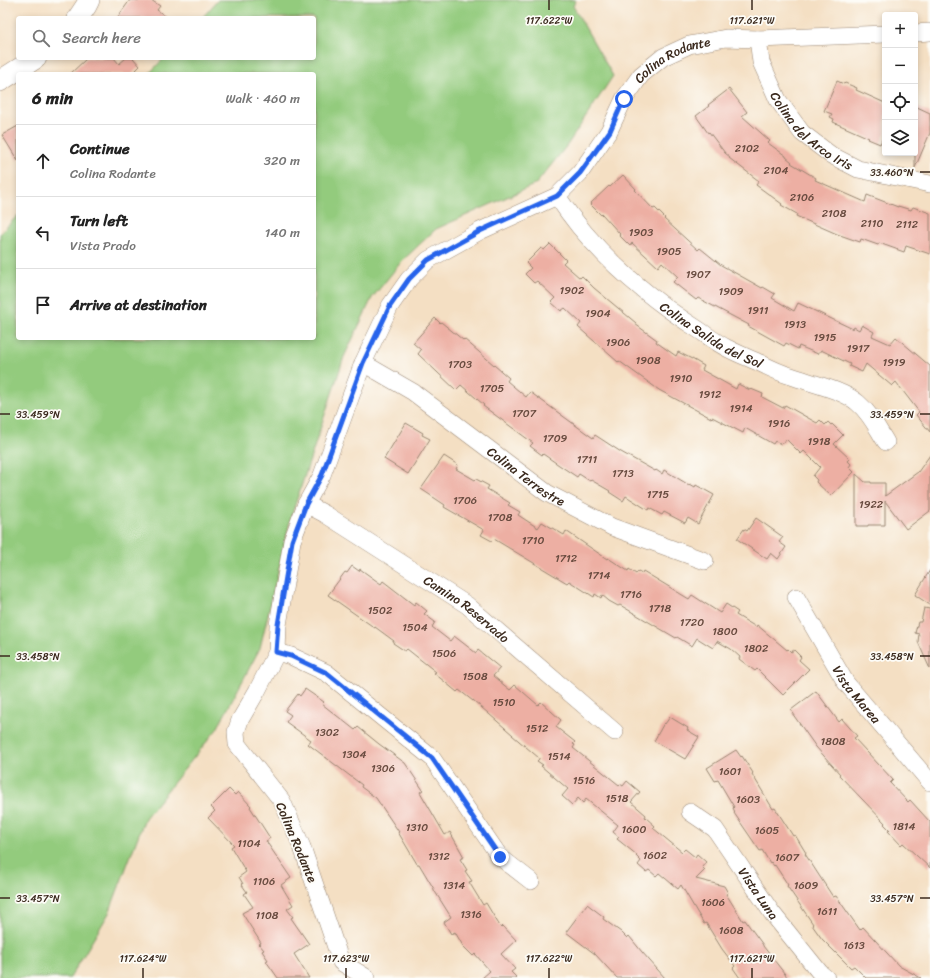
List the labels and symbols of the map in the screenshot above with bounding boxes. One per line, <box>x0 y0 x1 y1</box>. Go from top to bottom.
text: 117.622°W <box>526 12 573 30</box>
text: 117.621°W <box>729 12 775 30</box>
street label: Colina Rodante <box>628 30 712 88</box>
street label: Colina del Arco Iris <box>764 88 857 176</box>
route start <box>615 90 633 108</box>
house number: 2102 <box>735 139 760 158</box>
house number: 2104 <box>764 161 789 180</box>
text: 33.460°N <box>870 164 914 182</box>
house number: 2106 <box>790 188 814 207</box>
house number: 2108 <box>822 204 847 223</box>
house number: 2110 <box>861 214 883 233</box>
house number: 2112 <box>896 215 919 234</box>
house number: 1903 <box>629 223 653 242</box>
house number: 1905 <box>656 242 682 261</box>
house number: 1907 <box>686 265 711 284</box>
house number: 1902 <box>560 281 585 300</box>
house number: 1909 <box>718 282 744 301</box>
street label: Colina Salida del Sol <box>655 296 767 375</box>
house number: 1911 <box>748 301 769 320</box>
house number: 1904 <box>585 304 611 323</box>
house number: 1913 <box>784 315 806 334</box>
house number: 1915 <box>814 328 837 347</box>
house number: 1906 <box>606 333 630 352</box>
house number: 1917 <box>847 339 870 358</box>
house number: 1908 <box>635 351 661 370</box>
house number: 1919 <box>883 353 906 372</box>
house number: 1703 <box>448 355 472 374</box>
house number: 1910 <box>669 369 693 388</box>
house number: 1705 <box>480 379 505 398</box>
house number: 1912 <box>699 385 722 404</box>
house number: 1914 <box>729 399 753 418</box>
house number: 1707 <box>512 404 537 423</box>
text: 33.459°N <box>16 406 60 424</box>
text: 33.459°N <box>870 406 914 424</box>
house number: 1916 <box>768 414 790 433</box>
house number: 1709 <box>543 429 568 448</box>
house number: 1918 <box>808 432 831 451</box>
street label: Colina Terrestre <box>482 441 569 513</box>
house number: 1711 <box>577 450 597 469</box>
house number: 1713 <box>612 464 634 483</box>
house number: 1715 <box>647 485 669 504</box>
house number: 1706 <box>453 491 477 510</box>
house number: 1922 <box>859 495 884 514</box>
house number: 1708 <box>488 508 513 527</box>
house number: 1710 <box>522 531 544 550</box>
house number: 1712 <box>555 549 578 568</box>
house number: 1714 <box>588 566 610 585</box>
street label: Camino Reservado <box>419 569 515 649</box>
house number: 1716 <box>620 585 642 604</box>
house number: 1718 <box>649 599 672 618</box>
house number: 1502 <box>368 601 393 620</box>
house number: 1720 <box>680 613 704 632</box>
house number: 1504 <box>402 618 428 637</box>
house number: 1800 <box>712 622 738 641</box>
house number: 1802 <box>744 639 769 658</box>
house number: 1506 <box>432 644 456 663</box>
text: 33.458°N <box>16 648 60 666</box>
text: 33.458°N <box>870 648 914 666</box>
street label: Vista Marea <box>826 661 887 729</box>
house number: 1508 <box>462 667 488 686</box>
house number: 1510 <box>492 693 516 712</box>
house number: 1512 <box>526 719 549 738</box>
house number: 1302 <box>315 723 340 742</box>
house number: 1808 <box>821 732 846 751</box>
house number: 1304 <box>342 745 366 764</box>
house number: 1514 <box>547 747 571 766</box>
house number: 1306 <box>371 759 395 778</box>
house number: 1601 <box>719 762 742 781</box>
house number: 1516 <box>573 771 595 790</box>
house number: 1518 <box>606 789 629 808</box>
house number: 1603 <box>736 790 760 809</box>
street label: Colina Rodante <box>269 798 324 886</box>
house number: 1814 <box>893 817 916 836</box>
house number: 1310 <box>406 818 428 837</box>
house number: 1600 <box>622 820 646 839</box>
house number: 1605 <box>755 821 780 840</box>
house number: 1104 <box>237 834 261 853</box>
house number: 1602 <box>643 846 668 865</box>
house number: 1312 <box>428 847 451 866</box>
route end <box>491 848 509 866</box>
house number: 1607 <box>775 848 800 867</box>
street label: Vista Luna <box>732 863 785 926</box>
house number: 1106 <box>253 872 275 891</box>
house number: 1314 <box>443 876 465 895</box>
house number: 1609 <box>794 876 819 895</box>
text: 33.457°N <box>16 890 60 908</box>
text: 33.457°N <box>870 890 914 908</box>
house number: 1606 <box>701 893 725 912</box>
house number: 1611 <box>817 902 837 921</box>
house number: 1316 <box>460 905 482 924</box>
house number: 1108 <box>255 906 279 925</box>
house number: 1608 <box>719 921 744 940</box>
house number: 1613 <box>843 936 865 955</box>
text: 117.624°W <box>120 950 167 968</box>
text: 117.623°W <box>323 950 369 968</box>
text: 117.622°W <box>526 950 573 968</box>
text: 117.621°W <box>729 950 775 968</box>

